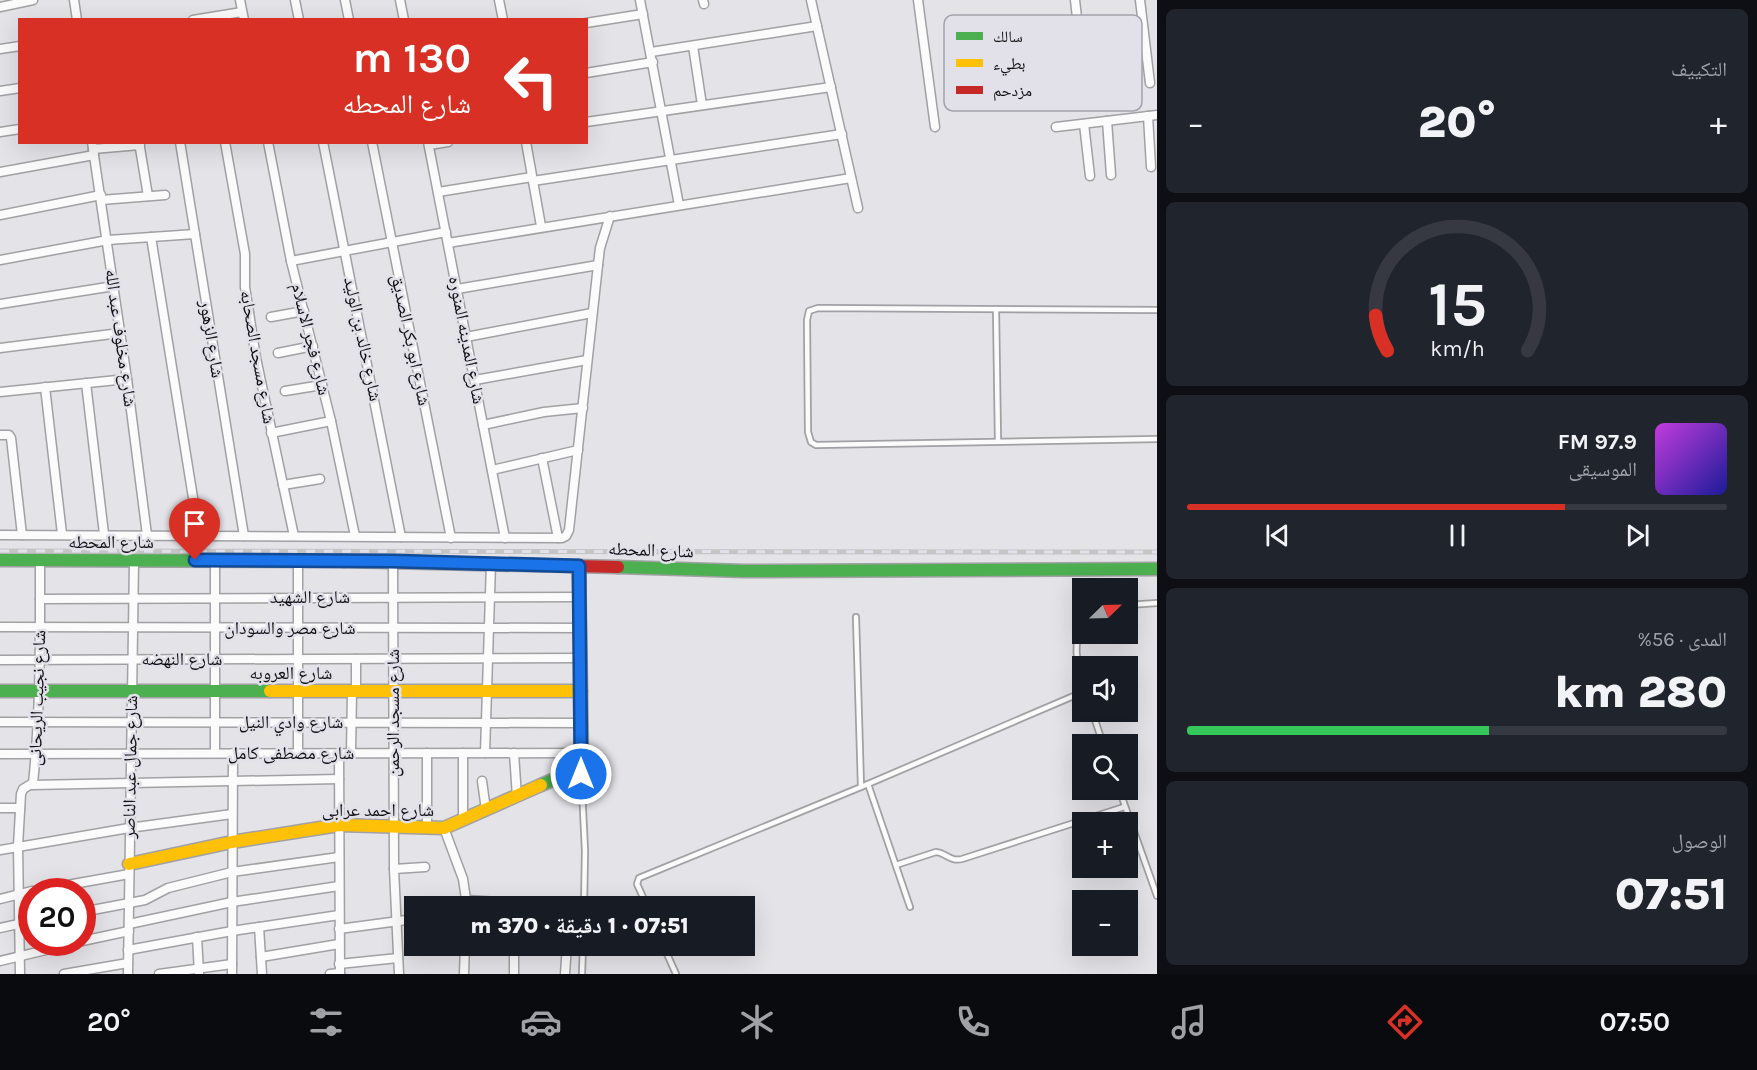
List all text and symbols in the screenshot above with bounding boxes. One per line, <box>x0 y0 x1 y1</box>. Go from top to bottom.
legend <box>944 15 1142 111</box>
text: سالك <box>993 27 1023 46</box>
text: 130 m <box>353 33 471 83</box>
icon: left <box>492 42 570 120</box>
text: بطيء <box>993 54 1025 76</box>
text: التكييف <box>1671 58 1727 81</box>
text: مزدحم <box>993 81 1032 101</box>
text: شارع المحطه <box>343 88 471 120</box>
text: 20° <box>1418 96 1496 148</box>
text: − <box>1187 104 1204 142</box>
text: + <box>1710 104 1727 142</box>
street label: شارع مخلوف عبد الله <box>100 268 142 408</box>
text: 15 <box>1428 268 1486 341</box>
street label: شارع ابو بكر الصديق <box>386 272 436 408</box>
street label: شارع المدينه المنوره <box>444 274 490 406</box>
street label: شارع خالد بن الوليد <box>339 275 387 403</box>
street label: شارع فجر الاسلام <box>285 281 336 398</box>
street label: شارع مسجد الصحابه <box>235 289 281 425</box>
street label: شارع الزهور <box>195 298 229 379</box>
text: km/h <box>1430 336 1484 361</box>
text: 97.9 FM <box>1558 429 1637 455</box>
text: الموسيقى <box>1569 458 1637 481</box>
pin <box>169 498 220 560</box>
icon: arrive <box>178 507 211 540</box>
icon: previous <box>1261 519 1294 552</box>
icon: pause <box>1441 519 1474 552</box>
icon: next <box>1621 519 1654 552</box>
street label: شارع المحطه <box>68 531 154 553</box>
street label: شارع المحطه <box>608 538 694 562</box>
north arrow <box>1072 578 1138 644</box>
map controls <box>1072 578 1138 956</box>
street label: شارع الشهيد <box>270 586 350 608</box>
street label: شارع مصر والسودان <box>224 617 356 639</box>
text: المدى · 56% <box>1638 628 1727 651</box>
street label: شارع نجيب الريحانى <box>24 630 50 766</box>
street label: شارع النهضه <box>142 648 222 670</box>
street label: شارع مسجد الرحمن <box>382 649 404 777</box>
button: sound <box>1072 656 1138 722</box>
street label: شارع العروبه <box>250 662 332 684</box>
text: 280 km <box>1554 666 1727 718</box>
street label: شارع جمال عبد الناصر <box>118 695 142 840</box>
street label: شارع وادي النيل <box>239 711 343 737</box>
button: search <box>1072 734 1138 800</box>
street label: شارع مصطفى كامل <box>228 742 354 764</box>
position arrow <box>549 742 613 806</box>
street label: شارع احمد عرابى <box>322 799 434 821</box>
button: + <box>1072 812 1138 878</box>
text: الوصول <box>1672 830 1727 853</box>
text: 07:51 <box>1615 868 1727 920</box>
speed limit sign: 20 <box>18 878 96 956</box>
button: − <box>1072 890 1138 956</box>
text: 07:51 · 1 دقيقة · 370 m <box>470 913 689 939</box>
icon: filters <box>305 1001 347 1043</box>
icon: car <box>520 1001 562 1043</box>
icon: climate <box>736 1001 778 1043</box>
icon: phone <box>952 1001 994 1043</box>
icon: music <box>1168 1001 1210 1043</box>
icon: directions <box>1384 1001 1426 1043</box>
text: 20° <box>87 1006 131 1038</box>
text: 07:50 <box>1600 1006 1670 1038</box>

